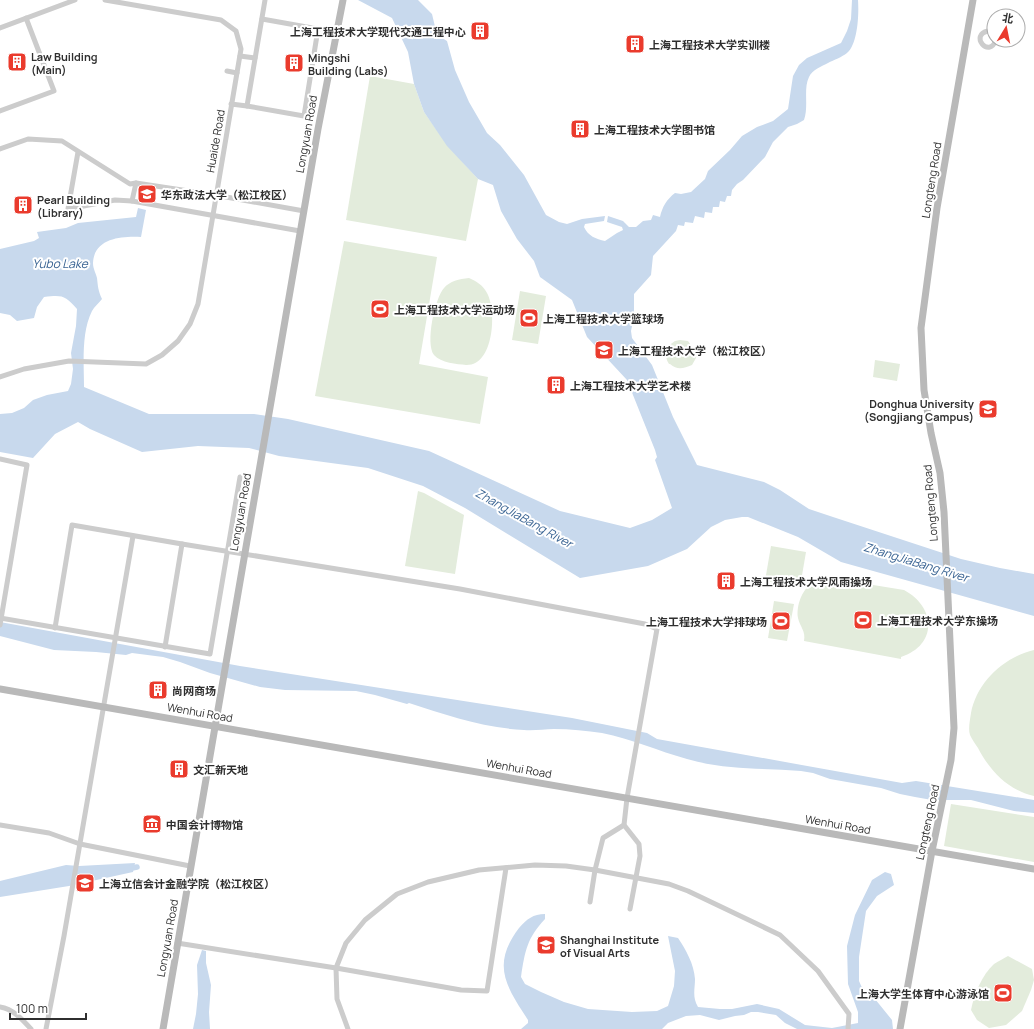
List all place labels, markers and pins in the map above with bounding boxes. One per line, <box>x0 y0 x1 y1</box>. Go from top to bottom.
building icon: 上海工程技术大学现代交通工程中心 <box>469 20 491 42</box>
place label: 上海工程技术大学现代交通工程中心 <box>290 24 466 39</box>
building icon: 上海工程技术大学实训楼 <box>624 33 646 55</box>
place label: 上海工程技术大学实训楼 <box>649 37 770 52</box>
place label: Law Building (Main) <box>31 49 98 77</box>
place label: Mingshi Building (Labs) <box>308 50 388 78</box>
building icon: Law Building (Main) <box>6 51 28 73</box>
building icon: Mingshi Building (Labs) <box>283 52 305 74</box>
building icon: 上海工程技术大学图书馆 <box>569 118 591 140</box>
place label: 上海工程技术大学图书馆 <box>594 122 715 137</box>
school or university icon: 华东政法大学（松江校区） <box>136 183 158 205</box>
place label: 华东政法大学（松江校区） <box>161 187 293 202</box>
place label: Pearl Building (Library) <box>37 192 110 220</box>
building icon: Pearl Building (Library) <box>12 194 34 216</box>
sports icon: 上海工程技术大学运动场 <box>369 298 391 320</box>
place label: 上海工程技术大学运动场 <box>394 302 515 317</box>
sports icon: 上海工程技术大学篮球场 <box>518 307 540 329</box>
place label: 上海工程技术大学篮球场 <box>543 311 664 326</box>
school or university icon: 上海工程技术大学（松江校区） <box>593 339 615 361</box>
place label: 上海工程技术大学（松江校区） <box>618 343 772 358</box>
building icon: 上海工程技术大学艺术楼 <box>545 374 567 396</box>
place label: 上海工程技术大学艺术楼 <box>570 378 691 393</box>
place label: Donghua University (Songjiang Campus) <box>864 396 975 424</box>
school or university icon: Donghua University (Songjiang Campus) <box>977 398 999 420</box>
building icon: 上海工程技术大学风雨操场 <box>715 570 737 592</box>
place label: 上海工程技术大学风雨操场 <box>740 574 872 589</box>
sports icon: 上海工程技术大学东操场 <box>852 609 874 631</box>
sports icon: 上海工程技术大学排球场 <box>770 610 792 632</box>
place label: 上海工程技术大学东操场 <box>877 613 998 628</box>
place label: 上海工程技术大学排球场 <box>646 614 767 629</box>
building icon: 尚网商场 <box>147 679 169 701</box>
place label: 尚网商场 <box>172 683 216 698</box>
building icon: 文汇新天地 <box>168 758 190 780</box>
place label: 文汇新天地 <box>193 762 248 777</box>
museum icon: 中国会计博物馆 <box>141 813 163 835</box>
place label: 中国会计博物馆 <box>166 817 243 832</box>
school or university icon: 上海立信会计金融学院（松江校区） <box>74 872 96 894</box>
place label: 上海立信会计金融学院（松江校区） <box>99 876 275 891</box>
place label: Shanghai Institute of Visual Arts <box>560 932 659 960</box>
school or university icon: Shanghai Institute of Visual Arts <box>535 934 557 956</box>
sports icon: 上海大学生体育中心游泳馆 <box>992 982 1014 1004</box>
place label: 上海大学生体育中心游泳馆 <box>857 986 989 1001</box>

